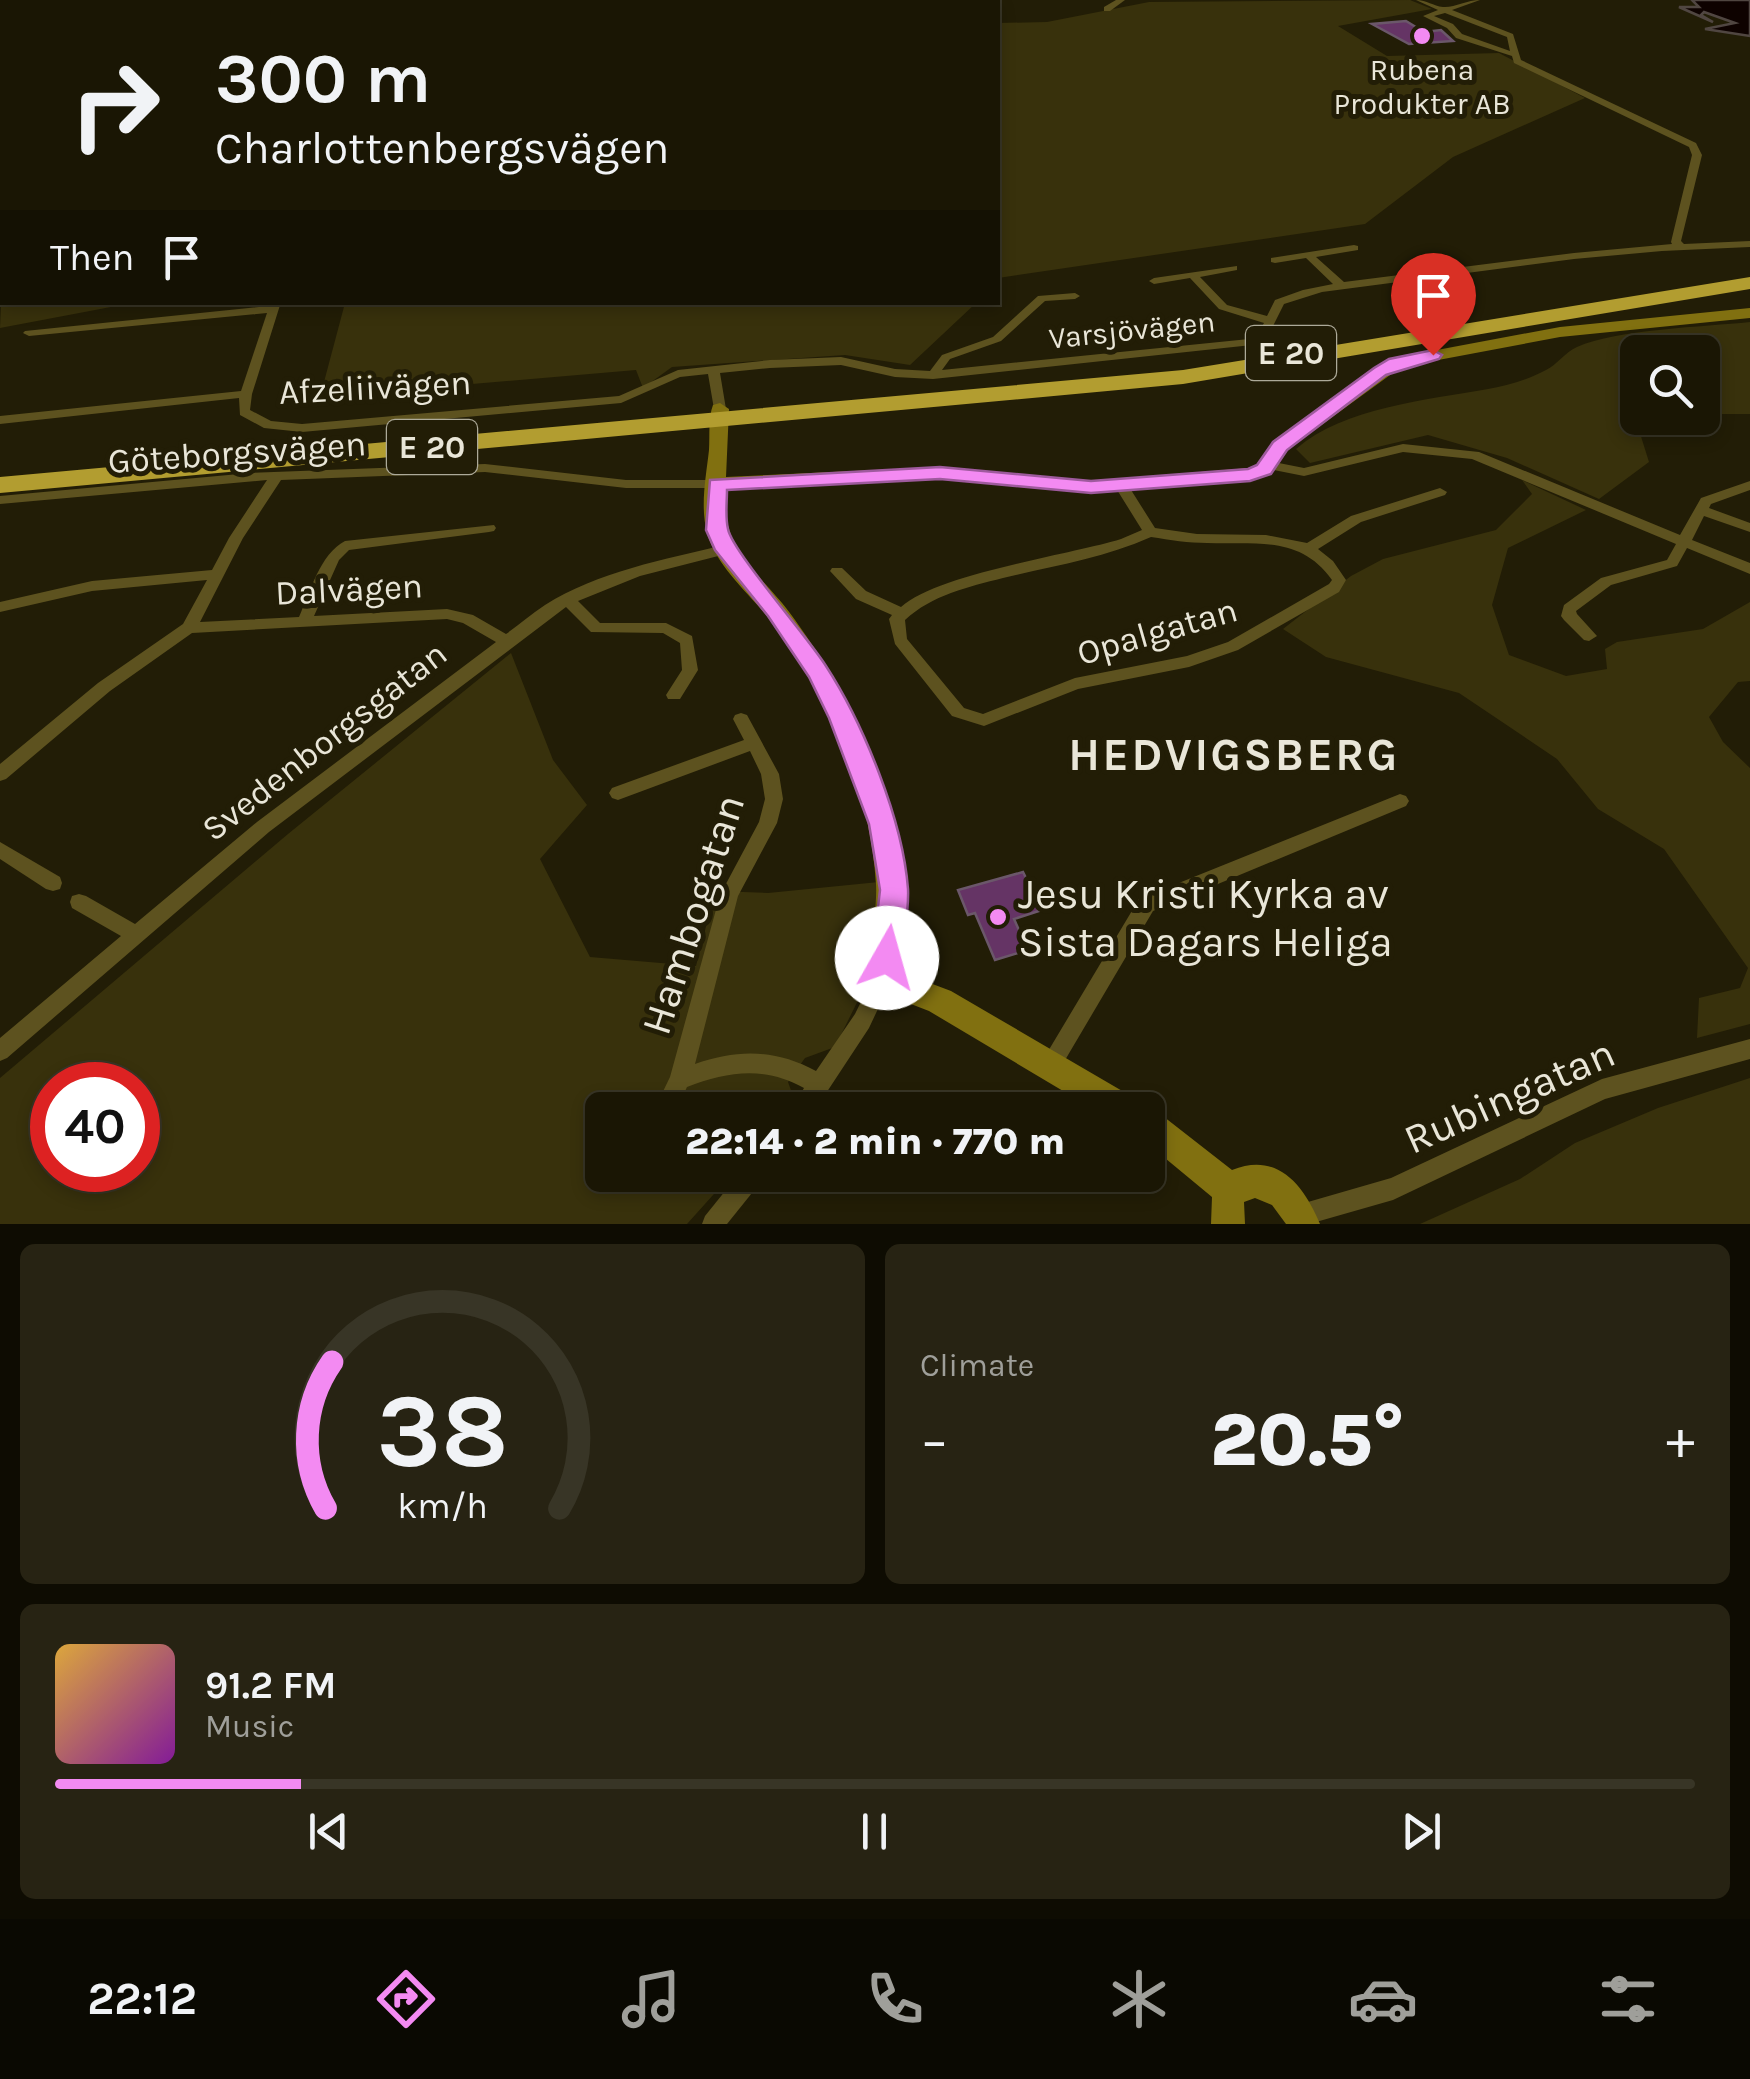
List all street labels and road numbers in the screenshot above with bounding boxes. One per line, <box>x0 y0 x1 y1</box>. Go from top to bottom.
street label: Varsjövägen <box>1047 303 1217 357</box>
road number: E 20 <box>1246 326 1336 380</box>
street label: Afzeliivägen <box>278 362 472 413</box>
road number: E 20 <box>387 420 477 474</box>
street label: Göteborgsvägen <box>107 423 367 482</box>
street label: Dalvägen <box>274 565 424 614</box>
street label: Opalgatan <box>1072 589 1242 674</box>
street label: Svedenborgsgatan <box>194 633 455 850</box>
street label: Hambogatan <box>631 788 755 1041</box>
street label: Rubingatan <box>1396 1027 1622 1165</box>

